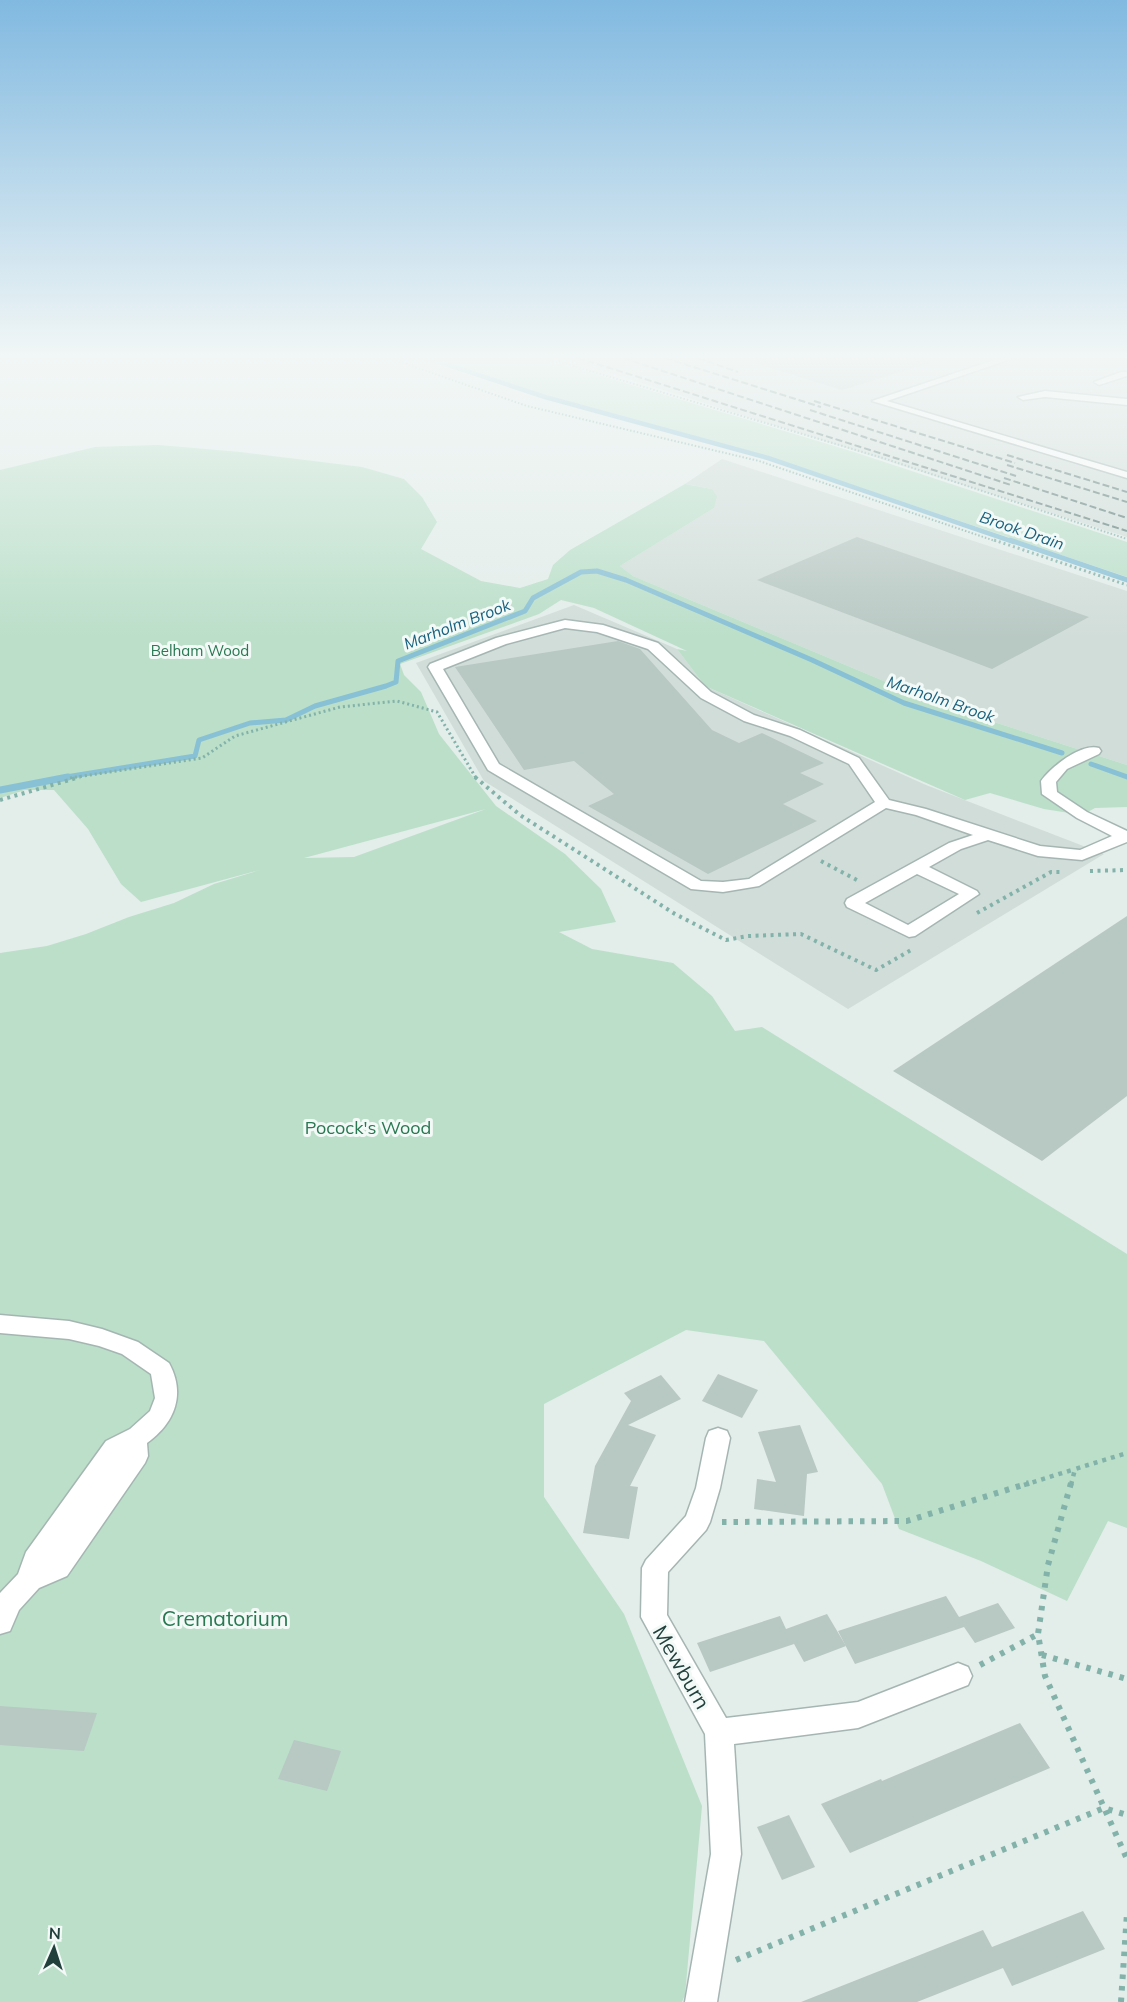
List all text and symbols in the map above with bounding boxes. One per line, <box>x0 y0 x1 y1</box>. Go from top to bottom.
water label: Brook Drain <box>977 506 1067 554</box>
water label: Marholm Brook <box>401 594 514 654</box>
park label: Belham Wood <box>151 641 249 660</box>
water label: Marholm Brook <box>884 671 998 727</box>
park label: Pocock's Wood <box>305 1116 431 1139</box>
park label: Crematorium <box>162 1605 288 1631</box>
street label: Mewburn <box>648 1621 716 1713</box>
north arrow <box>24 1918 84 1978</box>
text: N <box>48 1923 61 1943</box>

